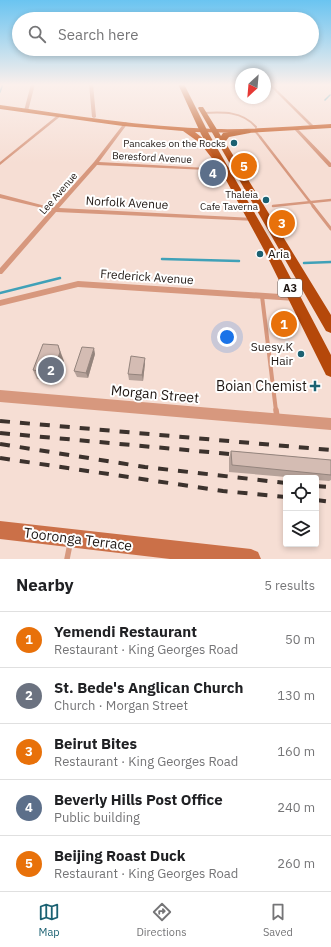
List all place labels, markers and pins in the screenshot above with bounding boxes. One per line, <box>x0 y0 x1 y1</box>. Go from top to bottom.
place label: Pancakes on the Rocks <box>123 137 226 150</box>
marker: Pancakes on the Rocks <box>229 138 239 148</box>
pin: 5 <box>231 151 257 181</box>
pin: 4 <box>200 158 226 188</box>
place label: Thaleia Cafe Taverna <box>200 188 259 213</box>
marker: Thaleia Cafe Taverna <box>261 195 271 205</box>
pin: 3 <box>269 208 295 238</box>
place label: Aria <box>268 246 290 261</box>
marker: Aria <box>255 249 265 259</box>
pin: 1 <box>271 309 297 339</box>
place label: Suesy.K Hair <box>251 339 294 368</box>
marker: Suesy.K Hair <box>296 349 306 359</box>
pin: 2 <box>38 355 64 385</box>
place label: Boian Chemist <box>216 377 307 395</box>
marker: Boian Chemist <box>310 381 320 391</box>

